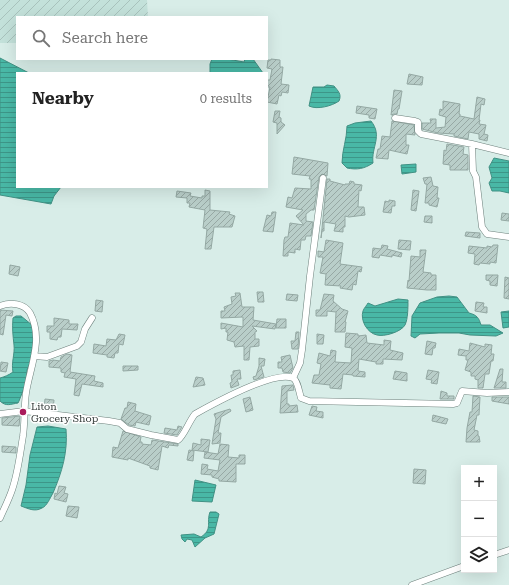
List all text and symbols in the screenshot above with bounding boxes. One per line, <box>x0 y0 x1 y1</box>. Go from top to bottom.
search box <box>16 16 268 60</box>
icon: search <box>30 27 52 49</box>
text: Search here <box>62 29 148 47</box>
text: Nearby <box>32 88 94 108</box>
text: 0 results <box>200 91 252 106</box>
place label: Liton Grocery Shop <box>31 401 99 424</box>
marker: Liton Grocery Shop <box>18 407 28 417</box>
map controls <box>461 465 497 573</box>
button: + <box>461 465 497 501</box>
button: − <box>461 501 497 537</box>
button: layers <box>461 537 497 573</box>

